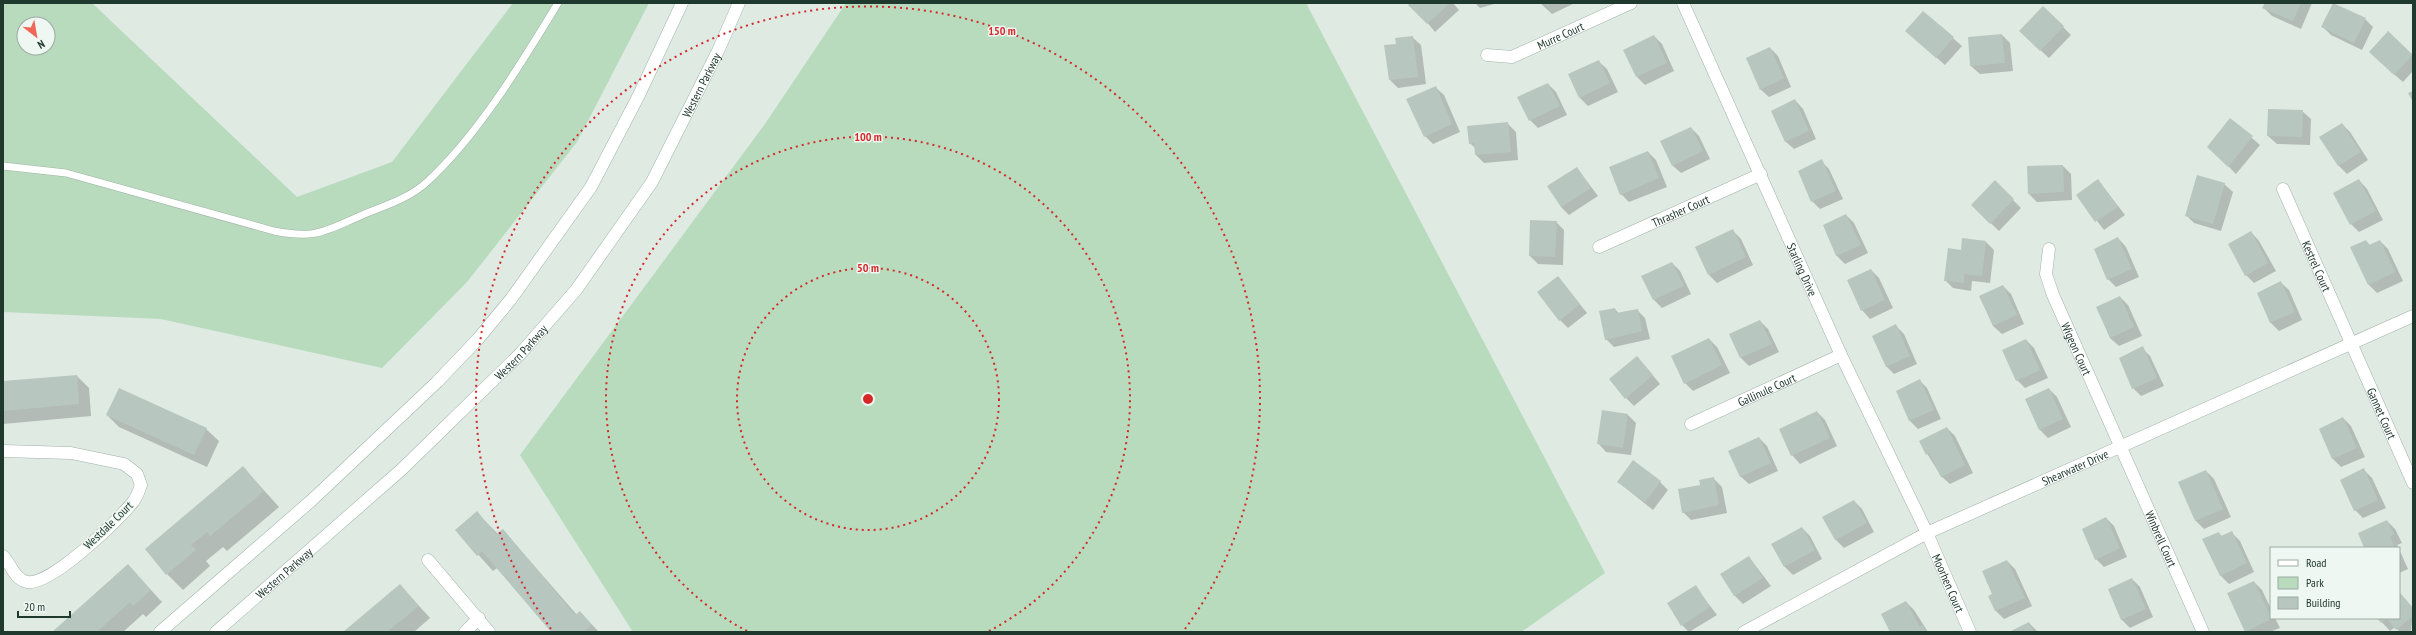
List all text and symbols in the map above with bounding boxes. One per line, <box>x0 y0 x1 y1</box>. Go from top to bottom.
north arrow <box>16 16 56 56</box>
street label: Murre Court <box>1535 18 1586 52</box>
text: 150 m <box>988 23 1016 38</box>
text: N <box>35 37 47 52</box>
street label: Western Parkway <box>678 50 724 120</box>
text: 100 m <box>854 129 882 144</box>
street label: Thrasher Court <box>1649 191 1712 230</box>
street label: Kestrel Court <box>2299 238 2335 294</box>
street label: Starling Drive <box>1784 240 1821 298</box>
text: 50 m <box>857 260 879 275</box>
street label: Wigeon Court <box>2059 320 2095 378</box>
street label: Western Parkway <box>491 321 550 383</box>
street label: Gallinule Court <box>1735 369 1798 409</box>
street label: Gannet Court <box>2364 385 2400 442</box>
centre of rings <box>861 392 875 406</box>
street label: Shearwater Drive <box>2039 446 2110 488</box>
street label: Westdale Court <box>80 497 136 552</box>
street label: Winbrell Court <box>2142 508 2181 570</box>
street label: Western Parkway <box>252 544 315 601</box>
legend <box>2270 547 2400 619</box>
street label: Moorhen Court <box>1929 552 1968 615</box>
text: Road <box>2306 555 2326 570</box>
text: Park <box>2306 575 2324 590</box>
scale bar <box>18 593 70 619</box>
text: Building <box>2306 595 2341 610</box>
text: 20 m <box>24 599 45 614</box>

